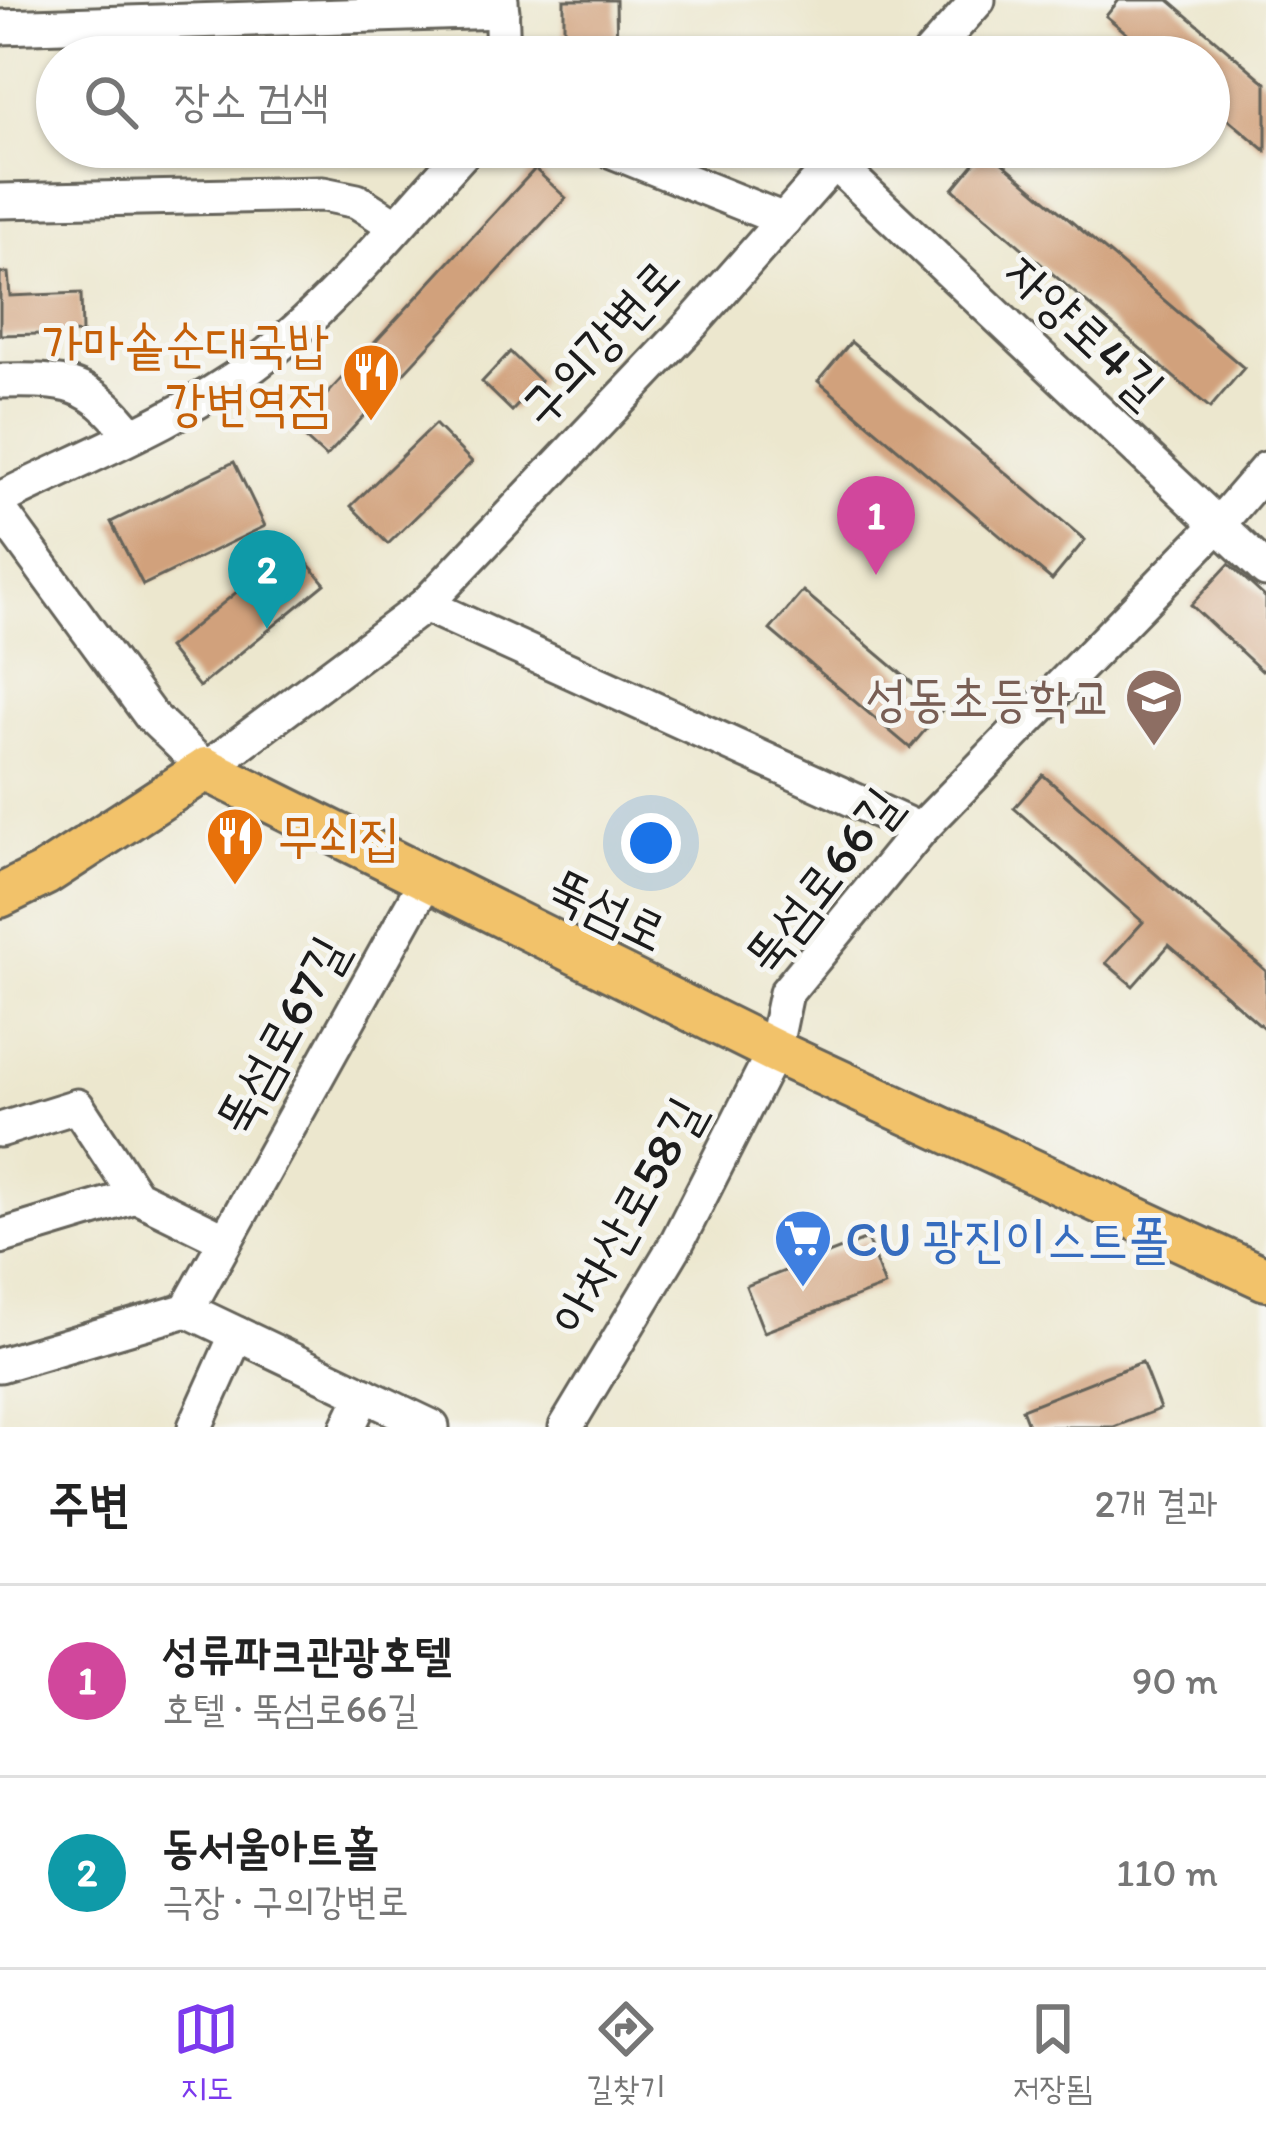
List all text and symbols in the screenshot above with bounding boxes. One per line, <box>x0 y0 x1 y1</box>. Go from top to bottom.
search box <box>36 36 1230 168</box>
icon: search <box>78 69 144 135</box>
text: 장소 검색 <box>174 73 329 127</box>
street label: 자양로4길 <box>993 241 1177 419</box>
street label: 구의강변로 <box>507 246 691 438</box>
place label: 가마솥순대국밥 강변역점 <box>42 313 329 433</box>
restaurant icon: 가마솥순대국밥 강변역점 <box>340 341 402 423</box>
pin: 1 <box>837 476 915 575</box>
pin: 2 <box>228 530 306 629</box>
school or university icon: 성동초등학교 <box>1123 666 1185 748</box>
place label: 성동초등학교 <box>866 667 1112 728</box>
street label: 뚝섬로66길 <box>731 775 913 985</box>
restaurant icon: 무쇠집 <box>204 805 266 887</box>
place label: 무쇠집 <box>277 806 400 867</box>
your location <box>621 813 681 873</box>
street label: 뚝섬로 <box>539 855 677 963</box>
street label: 뚝섬로67길 <box>202 926 360 1144</box>
street label: 아차산로58길 <box>537 1087 717 1343</box>
supermarket icon: CU 광진이스트폴 <box>772 1207 834 1289</box>
place label: CU 광진이스트폴 <box>845 1208 1169 1269</box>
text: 주변 <box>48 1473 130 1534</box>
text: 2개 결과 <box>1095 1480 1218 1527</box>
text: 성류파크관광호텔 <box>162 1627 452 1681</box>
text: 1 <box>78 1657 96 1704</box>
text: 90 m <box>1132 1657 1218 1704</box>
text: 호텔 · 뚝섬로66길 <box>162 1685 418 1732</box>
text: 동서울아트홀 <box>162 1819 379 1873</box>
text: 2 <box>77 1849 97 1896</box>
text: 110 m <box>1116 1849 1218 1896</box>
text: 극장 · 구의강변로 <box>162 1877 409 1924</box>
tab: 지도 <box>173 1996 239 2110</box>
tab: 길찾기 <box>586 1996 666 2110</box>
tab: 저장됨 <box>1013 1996 1093 2110</box>

